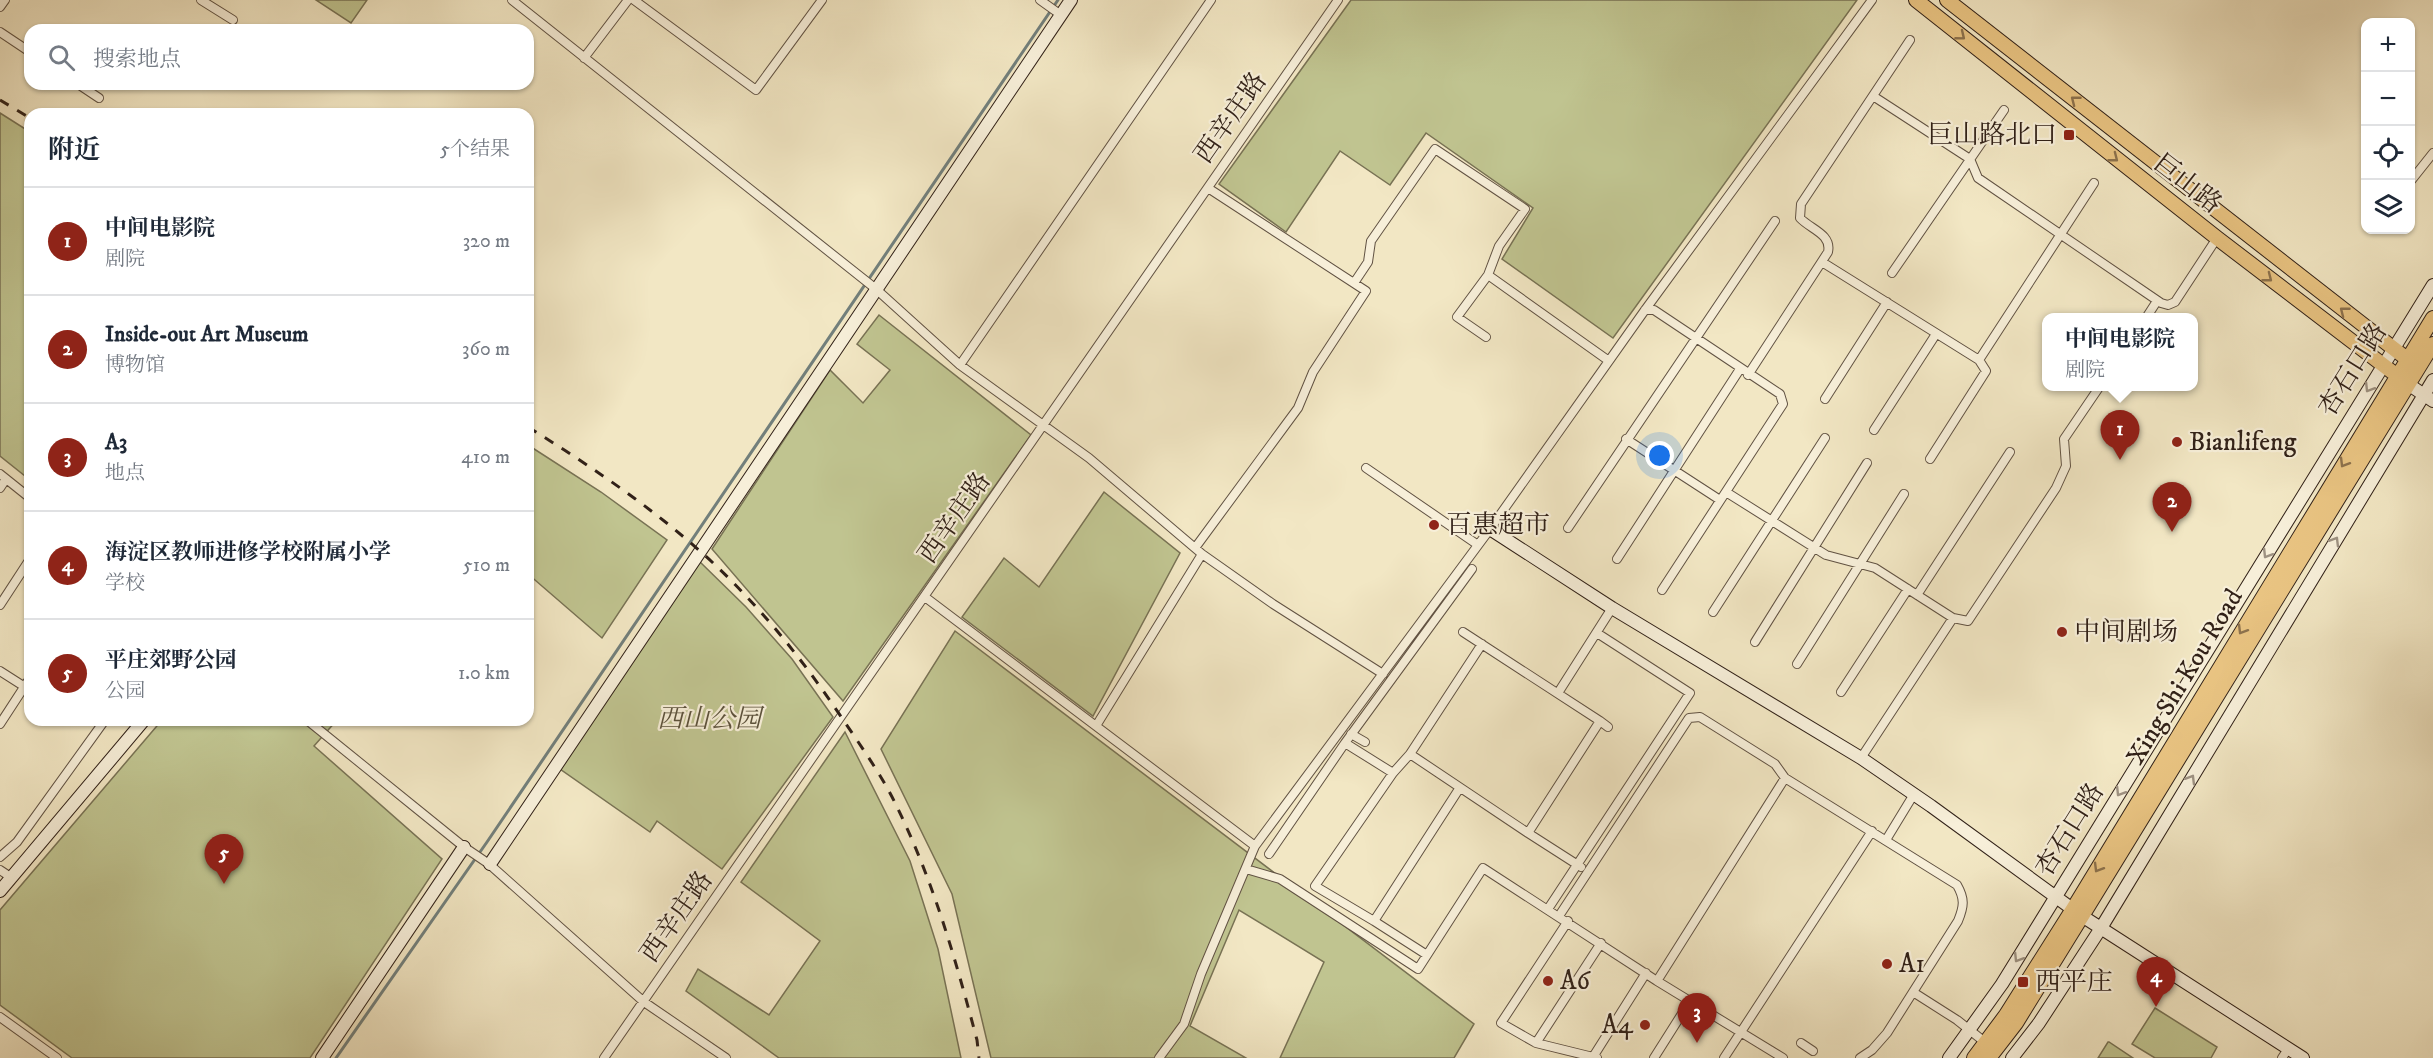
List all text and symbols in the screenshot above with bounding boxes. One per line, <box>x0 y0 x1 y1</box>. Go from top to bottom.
map controls <box>2361 18 2415 234</box>
button: + <box>2361 18 2415 72</box>
search box <box>24 24 534 90</box>
one-way arrow <box>1955 29 1966 40</box>
icon: search <box>45 41 78 74</box>
text: 搜索地点 <box>93 46 181 73</box>
street label: 西辛庄路 <box>1188 66 1274 170</box>
button: − <box>2361 72 2415 126</box>
one-way arrow <box>2071 97 2082 108</box>
place label: 巨山路北口 <box>1927 119 2057 152</box>
button: locate <box>2361 126 2415 180</box>
marker: 巨山路北口 <box>2062 128 2076 142</box>
text: 附近 <box>48 134 100 167</box>
text: 5个结果 <box>440 137 510 162</box>
street label: 巨山路 <box>2146 147 2228 221</box>
one-way arrow <box>2107 150 2118 161</box>
button: layers <box>2361 180 2415 234</box>
text: 中间电影院 <box>105 215 215 242</box>
text: 1 <box>64 229 71 254</box>
text: 320 m <box>463 229 510 254</box>
text: 剧院 <box>105 247 145 272</box>
one-way arrow <box>2261 270 2272 281</box>
one-way arrow <box>2340 307 2351 318</box>
popup <box>2042 313 2198 391</box>
street label: 杏石口路 <box>2311 317 2395 423</box>
text: Inside-out Art Museum <box>105 321 309 348</box>
text: 中间电影院 <box>2065 326 2175 353</box>
text: 2 <box>63 337 72 362</box>
text: 360 m <box>462 337 510 362</box>
text: 博物馆 <box>105 353 165 378</box>
text: 剧院 <box>2065 358 2105 383</box>
one-way arrow <box>2364 382 2376 392</box>
pin: 1 <box>2100 410 2140 460</box>
place label: Bianlifeng <box>2189 426 2297 459</box>
text: A3 <box>105 429 127 456</box>
marker: Bianlifeng <box>2170 435 2184 449</box>
your location <box>1645 441 1674 470</box>
text: 3 <box>64 445 71 470</box>
text: 410 m <box>461 445 510 470</box>
one-way arrow <box>2340 457 2352 467</box>
text: 地点 <box>105 461 145 486</box>
street label: 西辛庄路 <box>912 466 998 570</box>
pin: 2 <box>2152 482 2192 532</box>
place label: 百惠超市 <box>1446 509 1550 542</box>
marker: 百惠超市 <box>1427 518 1441 532</box>
one-way arrow <box>2328 537 2340 547</box>
text: 海淀区教师进修学校附属小学 <box>105 539 391 566</box>
one-way arrow <box>2262 548 2274 558</box>
text: 4 <box>62 553 73 578</box>
text: 510 m <box>463 553 510 578</box>
text: 学校 <box>105 571 145 596</box>
street label: Xing Shi Kou Road <box>2119 583 2251 771</box>
place label: 中间剧场 <box>2074 616 2178 649</box>
one-way arrow <box>2238 624 2250 634</box>
marker: 中间剧场 <box>2055 625 2069 639</box>
text: 平庄郊野公园 <box>105 647 237 674</box>
text: 5 <box>63 661 72 686</box>
text: 1.0 km <box>458 661 510 686</box>
text: 公园 <box>105 679 145 704</box>
park label: 西山公园 <box>657 703 765 736</box>
one-way arrow <box>2183 775 2195 785</box>
street label: 杏石口路 <box>2028 777 2112 883</box>
one-way arrow <box>2117 785 2128 796</box>
pin: 5 <box>204 834 244 884</box>
one-way arrow <box>2093 862 2105 872</box>
street label: 西辛庄路 <box>634 865 720 969</box>
place label: A1 <box>1899 948 1925 981</box>
one-way arrow <box>2014 952 2026 962</box>
marker: A1 <box>1880 957 1894 971</box>
pin: 4 <box>2136 958 2176 1007</box>
place label: A6 <box>1560 965 1592 998</box>
place label: 西平庄 <box>2035 966 2113 999</box>
marker: A6 <box>1541 974 1555 988</box>
marker: 西平庄 <box>2016 975 2030 989</box>
pin: 3 <box>1678 994 1716 1043</box>
place label: A4 <box>1601 1009 1634 1042</box>
marker: A4 <box>1638 1018 1652 1032</box>

